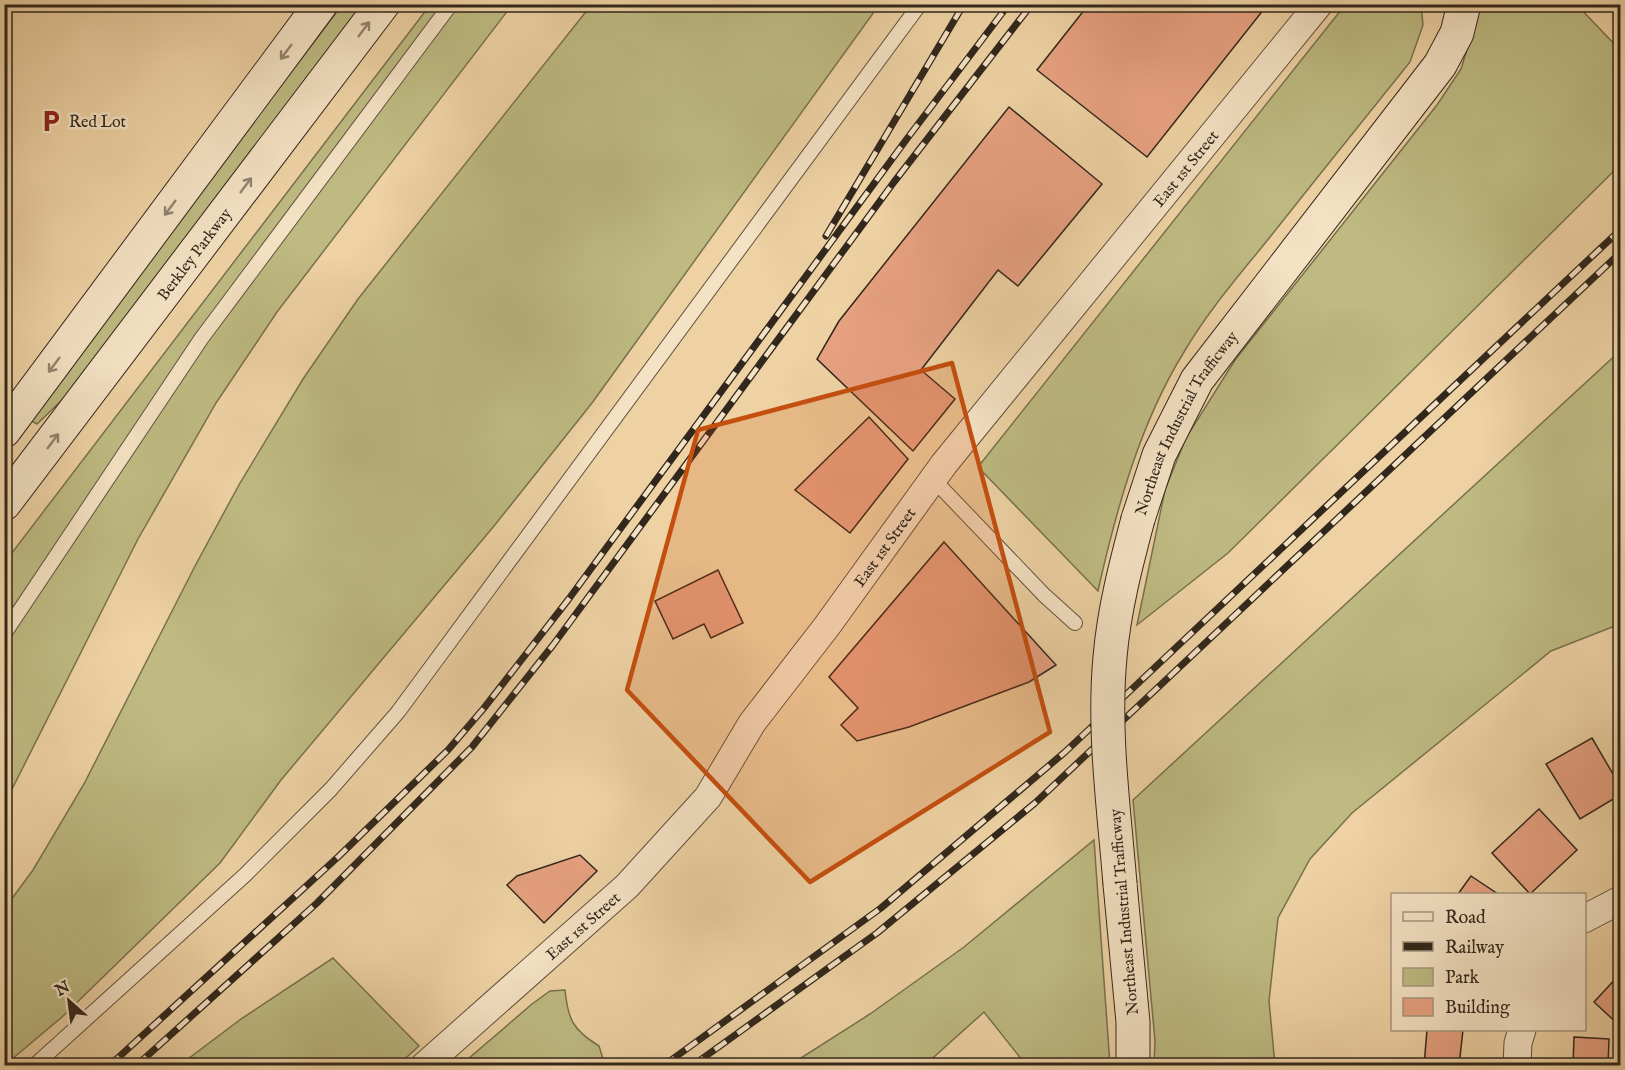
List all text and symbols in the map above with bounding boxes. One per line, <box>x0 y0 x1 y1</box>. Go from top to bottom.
one-way arrow <box>357 22 370 38</box>
one-way arrow <box>280 43 292 59</box>
parking icon: Red Lot <box>38 108 64 134</box>
place label: Red Lot <box>69 113 127 133</box>
street label: East 1st Street <box>1150 127 1224 212</box>
one-way arrow <box>239 177 252 193</box>
one-way arrow <box>164 200 176 216</box>
street label: Berkley Parkway <box>154 205 237 305</box>
street label: Northeast Industrial Trafficway <box>1132 328 1243 518</box>
one-way arrow <box>48 357 61 373</box>
one-way arrow <box>46 433 59 449</box>
street label: East 1st Street <box>850 504 921 592</box>
street label: Northeast Industrial Trafficway <box>1106 808 1144 1016</box>
street label: East 1st Street <box>543 888 626 965</box>
legend <box>1391 893 1586 1031</box>
text: Road <box>1445 907 1486 930</box>
text: Railway <box>1445 937 1504 960</box>
text: Park <box>1445 967 1480 990</box>
north arrow <box>39 971 99 1031</box>
text: N <box>51 977 74 1002</box>
text: Building <box>1445 997 1510 1020</box>

